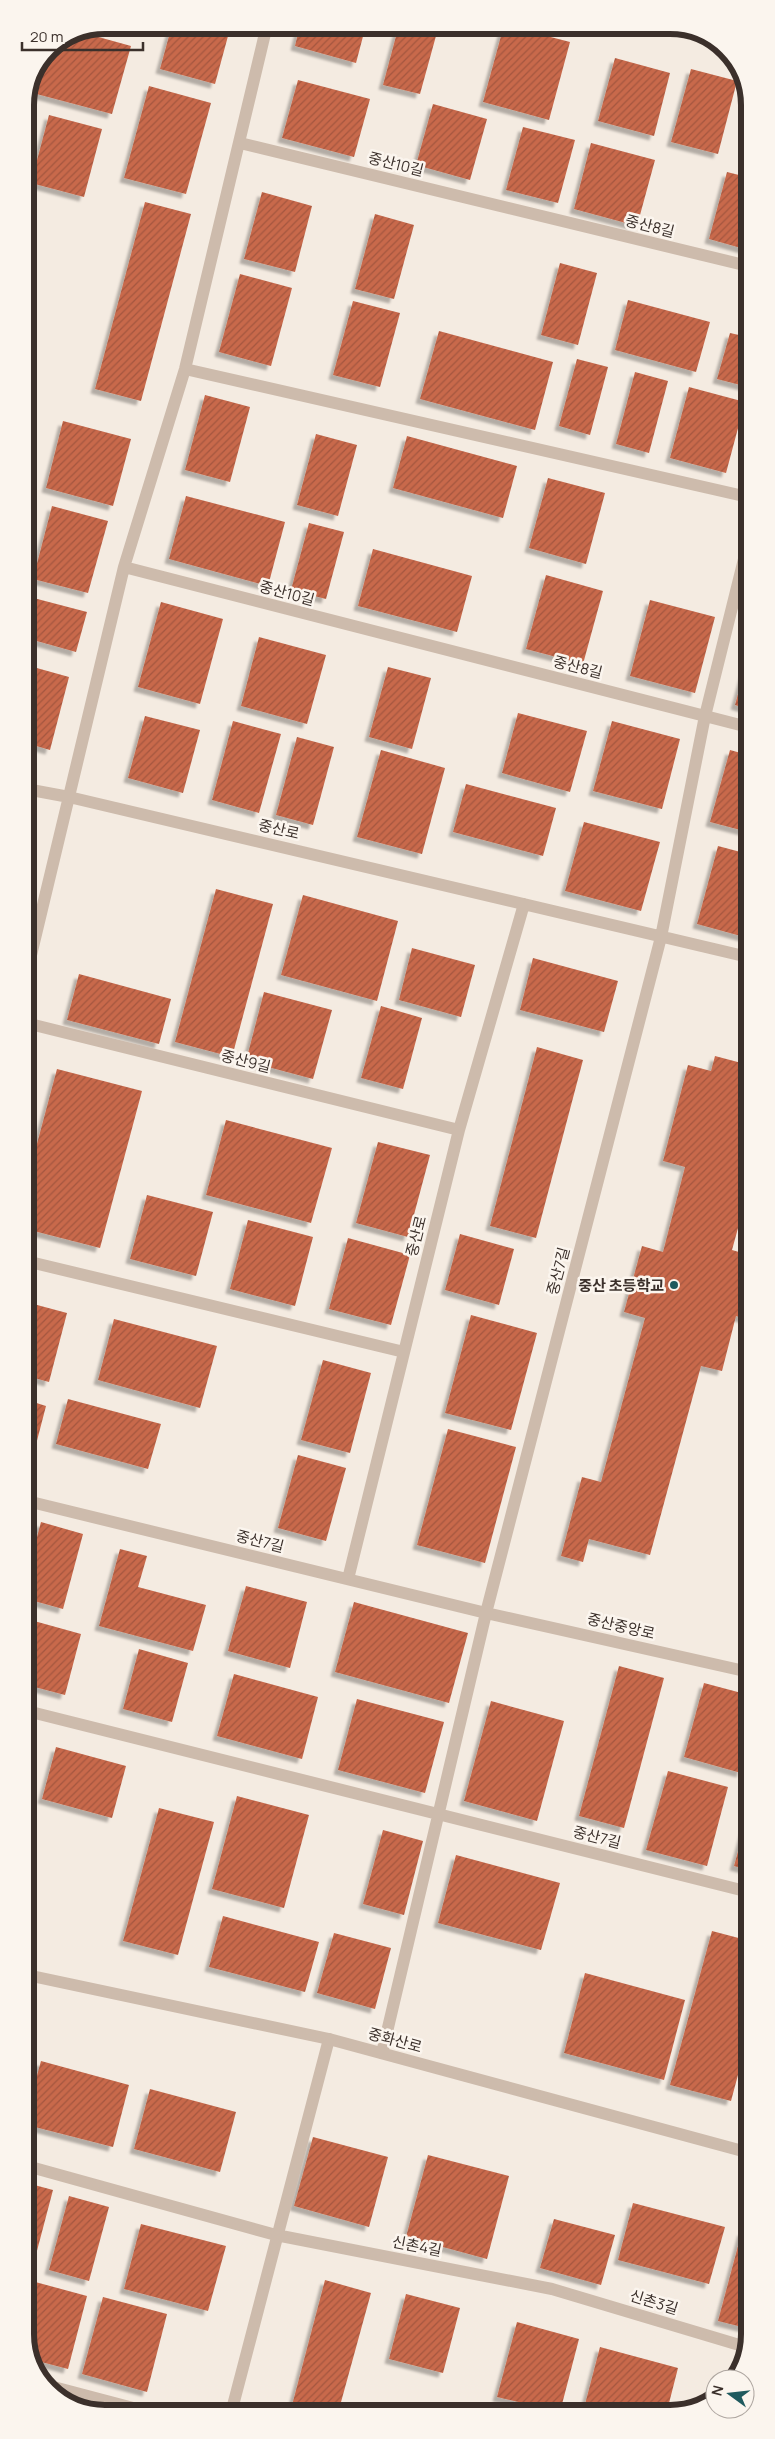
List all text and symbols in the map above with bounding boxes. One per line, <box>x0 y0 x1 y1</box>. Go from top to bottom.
scale bar <box>22 20 144 52</box>
text: 20 m <box>30 26 63 47</box>
street label: 중산10길 <box>366 147 426 181</box>
street label: 중산8길 <box>623 210 677 242</box>
street label: 중산10길 <box>257 576 317 610</box>
street label: 중산8길 <box>551 651 605 683</box>
street label: 중산로 <box>256 814 302 844</box>
street label: 중산9길 <box>219 1045 273 1077</box>
street label: 중산로 <box>401 1213 431 1259</box>
street label: 중산7길 <box>542 1245 574 1297</box>
place label: 중산 초등학교 <box>578 1275 664 1296</box>
marker: 중산 초등학교 <box>668 1279 680 1291</box>
street label: 중산7길 <box>234 1525 286 1557</box>
street label: 중산중앙로 <box>585 1608 657 1644</box>
street label: 중산7길 <box>571 1821 623 1853</box>
street label: 중화산로 <box>366 2023 424 2057</box>
street label: 신촌4길 <box>390 2231 444 2261</box>
street label: 신촌3길 <box>627 2285 681 2319</box>
north arrow <box>705 2369 755 2419</box>
text: N <box>706 2383 727 2398</box>

